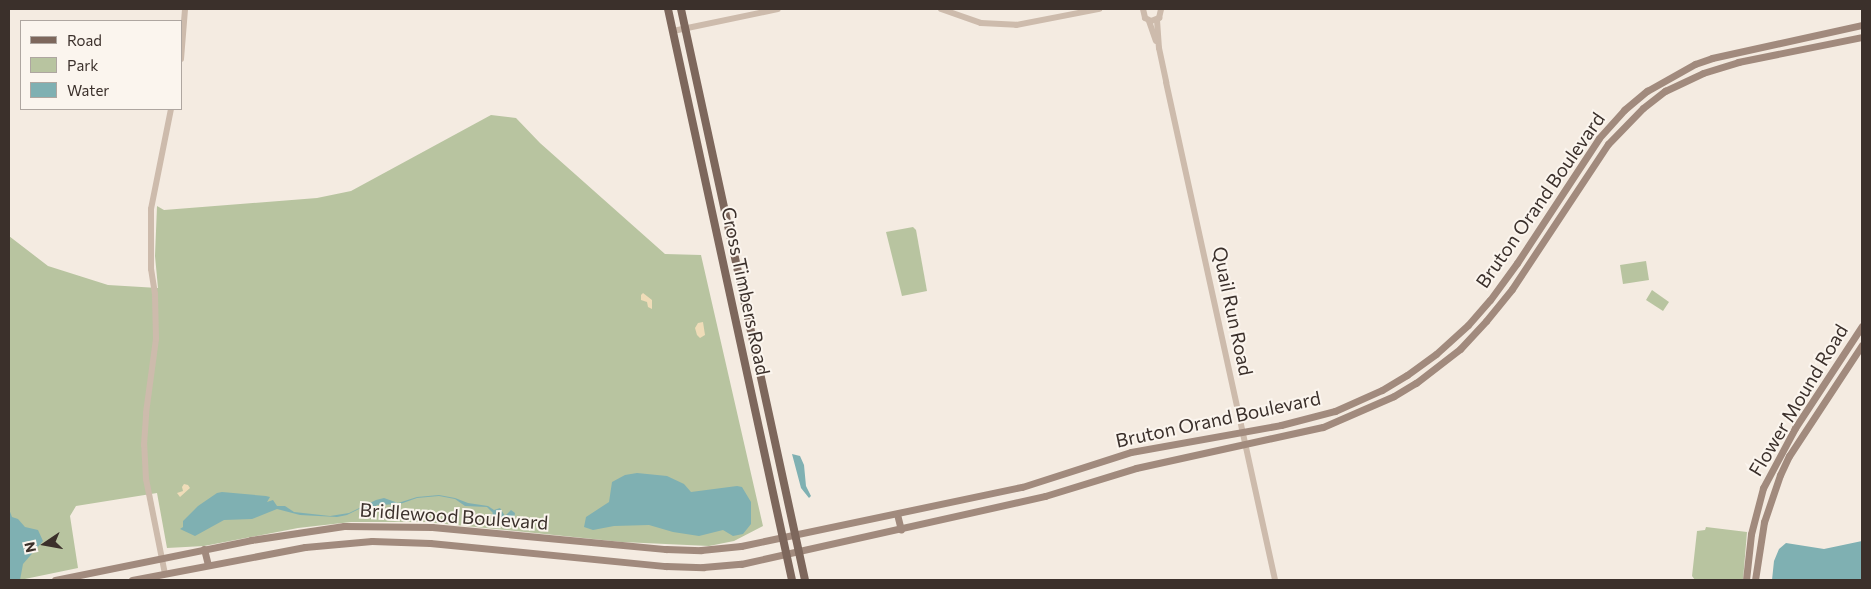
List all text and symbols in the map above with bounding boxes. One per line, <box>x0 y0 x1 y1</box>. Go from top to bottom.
legend <box>20 20 182 110</box>
text: Road <box>67 31 102 49</box>
text: Park <box>67 56 98 74</box>
text: Water <box>67 81 109 99</box>
street label: Bruton Orand Boulevard <box>1471 108 1609 292</box>
street label: Cross Timbers Road <box>717 205 775 377</box>
street label: Quail Run Road <box>1208 244 1258 378</box>
street label: Flower Mound Road <box>1744 320 1852 480</box>
street label: Bruton Orand Boulevard <box>1113 386 1323 452</box>
street label: Bridlewood Boulevard <box>359 498 549 534</box>
north arrow <box>20 519 70 569</box>
text: N <box>20 540 39 554</box>

